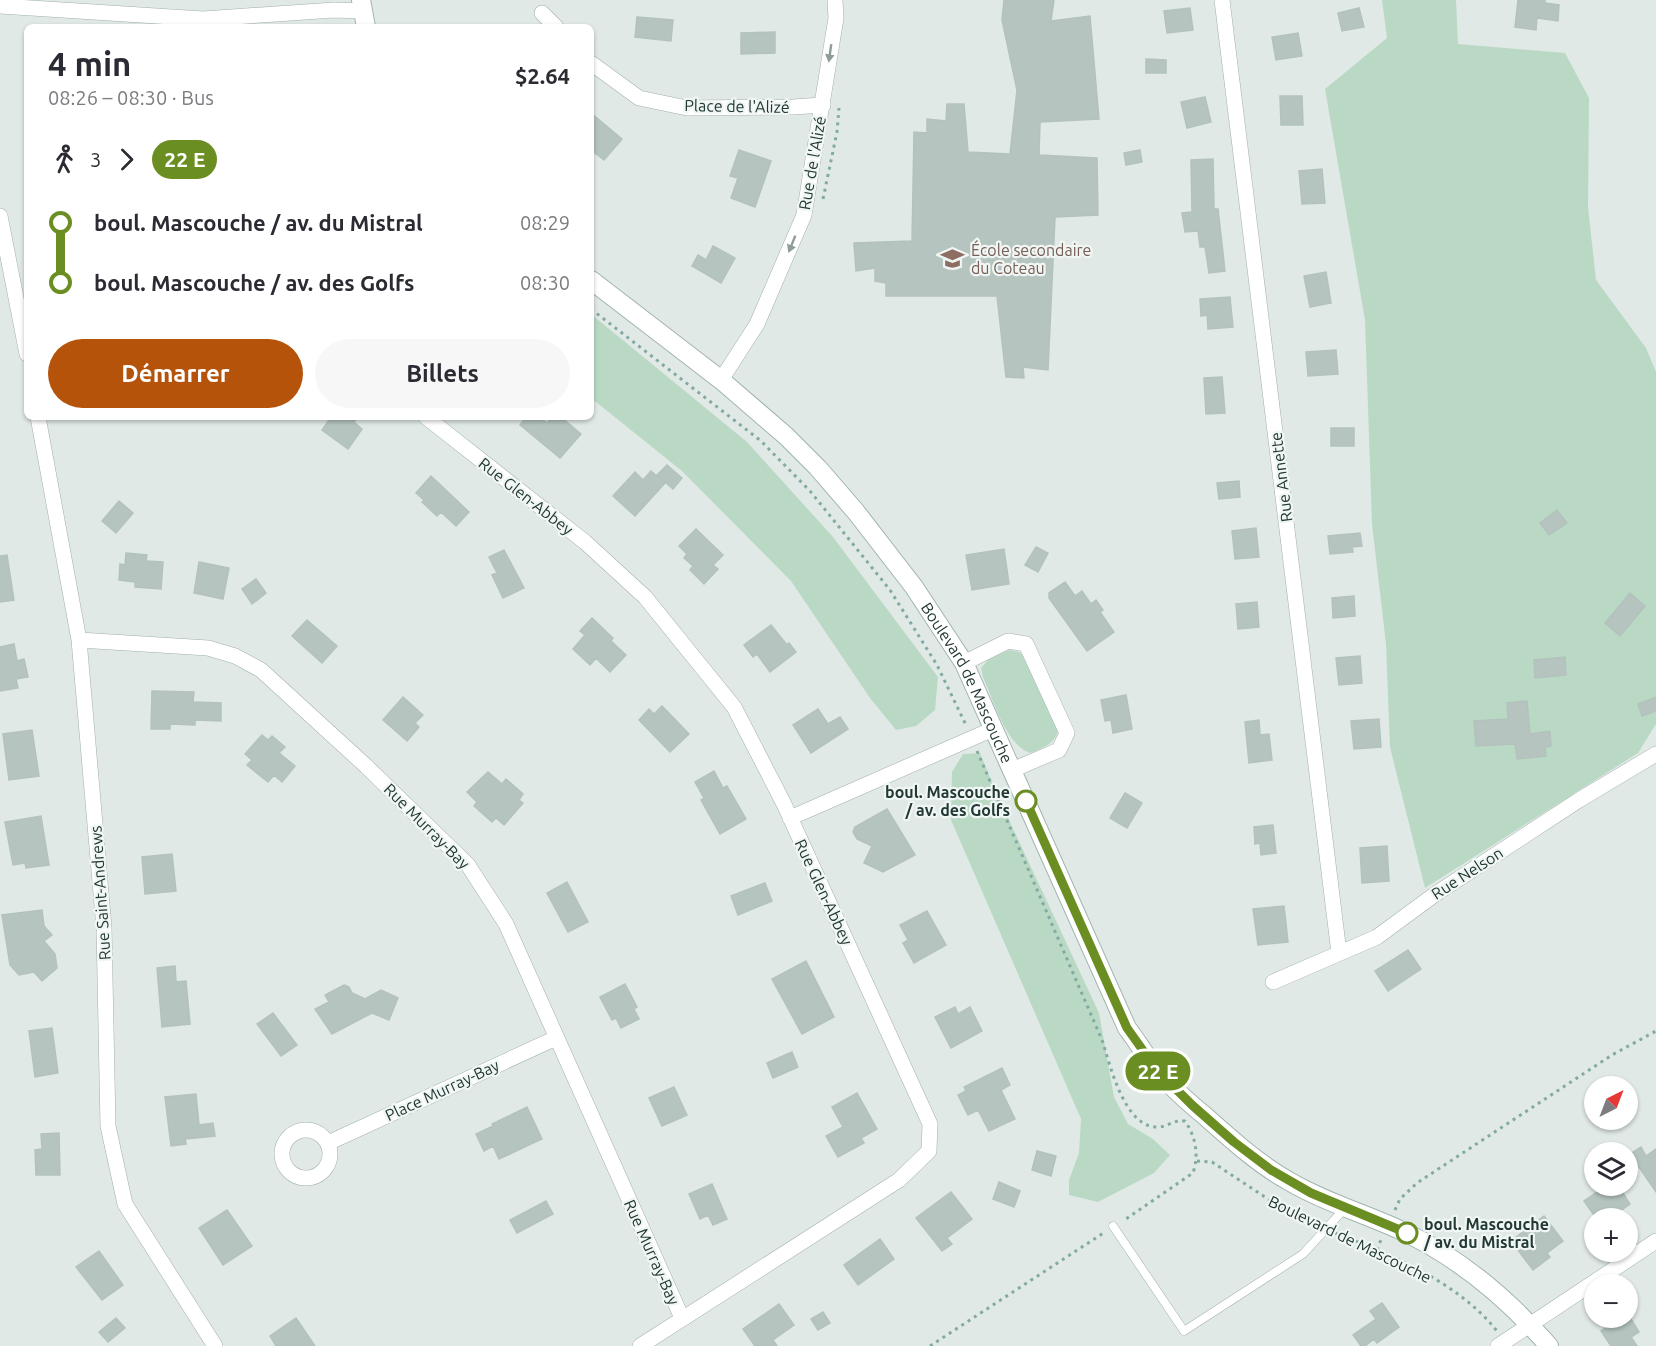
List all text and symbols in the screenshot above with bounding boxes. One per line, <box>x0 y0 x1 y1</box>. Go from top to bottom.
one-way arrow <box>826 43 835 62</box>
text: 4 min <box>48 45 131 82</box>
text: $2.64 <box>515 63 570 88</box>
text: 08:26 – 08:30 · Bus <box>48 86 214 109</box>
street label: Place de l'Alizé <box>684 96 790 116</box>
street label: Rue de l'Alizé <box>795 115 829 211</box>
icon: walk <box>48 143 81 176</box>
icon: forward <box>110 143 143 176</box>
text: 22 E <box>164 147 205 171</box>
text: 3 <box>90 148 101 171</box>
text: boul. Mascouche / av. du Mistral <box>94 210 423 235</box>
text: 08:29 <box>520 211 570 234</box>
one-way arrow <box>787 235 797 253</box>
place label: École secondaire du Coteau <box>971 239 1091 277</box>
school or university icon: École secondaire du Coteau <box>940 246 966 272</box>
text: boul. Mascouche / av. des Golfs <box>94 270 414 295</box>
text: 08:30 <box>520 271 570 294</box>
button: Démarrer <box>48 339 303 408</box>
button: Billets <box>315 339 570 408</box>
street label: Rue Annette <box>1267 431 1295 523</box>
street label: Rue Glen-Abbey <box>475 454 577 539</box>
street label: Boulevard de Mascouche <box>918 599 1017 766</box>
street label: Rue Murray-Bay <box>381 780 474 873</box>
place label: boul. Mascouche / av. des Golfs <box>885 783 1010 819</box>
marker: boul. Mascouche / av. des Golfs <box>1015 790 1037 812</box>
street label: Rue Saint-Andrews <box>86 825 114 961</box>
street label: Rue Glen-Abbey <box>792 836 857 948</box>
street label: Rue Nelson <box>1428 843 1506 903</box>
line badge: 22 E <box>1116 1052 1200 1090</box>
street label: Place Murray-Bay <box>382 1056 502 1124</box>
text: 22 E <box>1137 1059 1179 1083</box>
north arrow <box>1584 1076 1638 1130</box>
map controls <box>1584 1076 1638 1328</box>
button: layers <box>1584 1142 1638 1196</box>
street label: Boulevard de Mascouche <box>1266 1192 1434 1286</box>
street label: Rue Murray-Bay <box>621 1197 683 1308</box>
button: + <box>1584 1208 1638 1262</box>
place label: boul. Mascouche / av. du Mistral <box>1423 1215 1549 1251</box>
marker: boul. Mascouche / av. du Mistral <box>1396 1222 1418 1244</box>
button: − <box>1584 1274 1638 1328</box>

